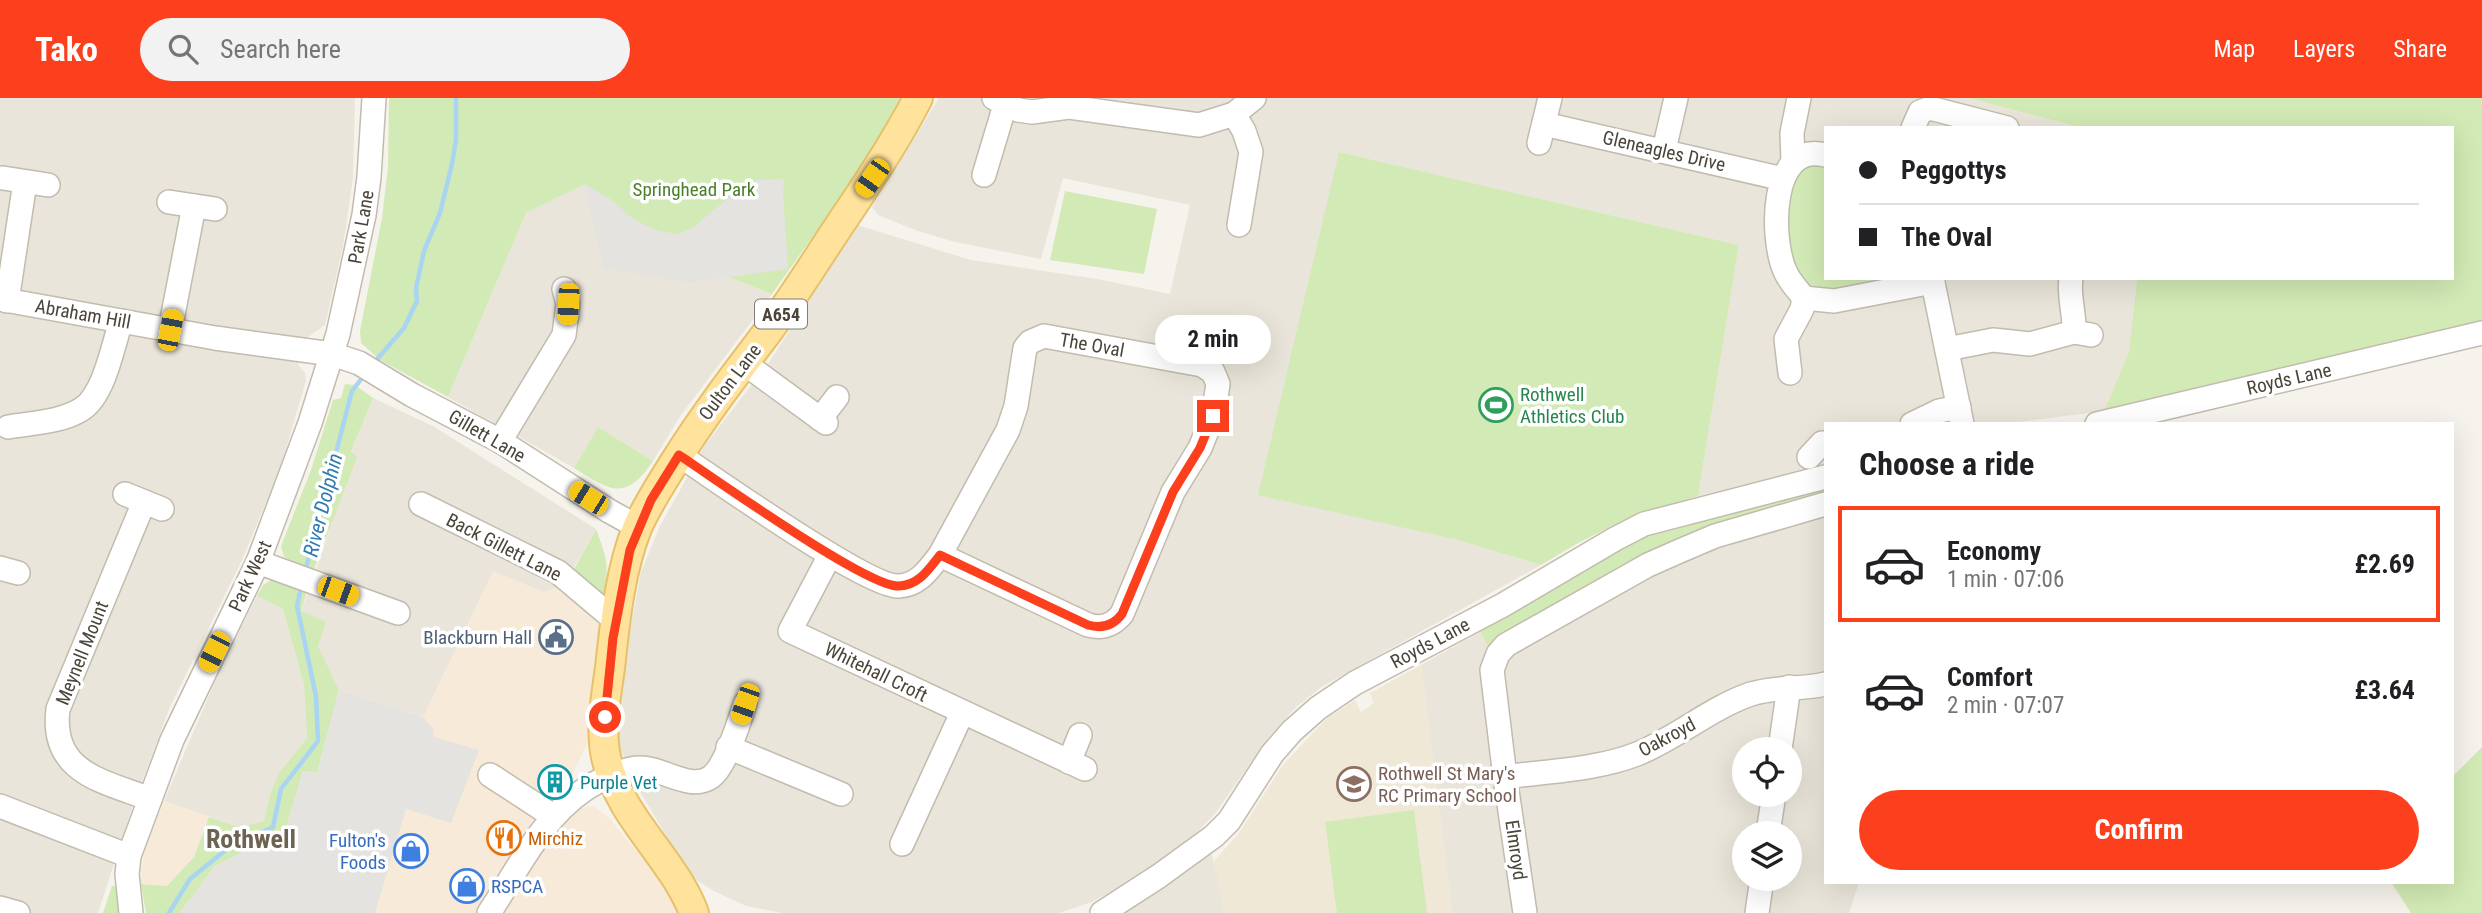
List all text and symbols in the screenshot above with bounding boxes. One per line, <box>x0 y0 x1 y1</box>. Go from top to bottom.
search box <box>140 18 630 81</box>
text: Tako <box>35 30 98 69</box>
icon: search <box>164 30 202 68</box>
text: Search here <box>220 34 341 64</box>
text: Map <box>2214 35 2255 63</box>
text: Layers <box>2293 35 2355 63</box>
text: Share <box>2393 35 2447 63</box>
street label: Gleneagles Drive <box>1600 126 1728 176</box>
car <box>852 155 893 201</box>
text: Peggottys <box>1901 155 2007 185</box>
park label: Springhead Park <box>633 178 756 201</box>
street label: Park Lane <box>343 188 379 266</box>
text: The Oval <box>1901 222 1992 252</box>
car <box>557 282 580 326</box>
street label: Abraham Hill <box>33 294 133 334</box>
road number: A654 <box>755 300 807 328</box>
car <box>156 307 185 353</box>
callout: 2 min <box>1155 314 1271 364</box>
text: 2 min <box>1187 326 1239 353</box>
street label: The Oval <box>1058 328 1126 362</box>
street label: Oulton Lane <box>694 339 766 425</box>
street label: Royds Lane <box>2245 358 2334 400</box>
place label: Rothwell Athletics Club <box>1520 383 1624 428</box>
sports icon: Rothwell Athletics Club <box>1477 386 1515 424</box>
route end <box>1197 400 1229 432</box>
street label: Gillett Lane <box>444 405 530 467</box>
text: Choose a ride <box>1859 445 2034 483</box>
water label: River Dolphin <box>299 451 347 559</box>
car <box>565 478 612 518</box>
street label: Back Gillett Lane <box>443 508 566 586</box>
icon: car <box>1863 533 1926 596</box>
text: Economy <box>1947 536 2041 566</box>
street label: Park West <box>224 537 276 615</box>
text: £2.69 <box>2354 549 2415 579</box>
text: 1 min · 07:06 <box>1947 566 2064 593</box>
car <box>315 574 362 608</box>
street label: Meynell Mount <box>51 598 113 708</box>
street label: Royds Lane <box>1387 613 1473 673</box>
public building icon: Blackburn Hall <box>537 618 575 656</box>
place label: Blackburn Hall <box>423 626 532 649</box>
car <box>196 629 233 675</box>
street label: Whitehall Croft <box>821 637 931 707</box>
icon: car <box>1863 659 1926 722</box>
text: Comfort <box>1947 662 2033 692</box>
text: £3.64 <box>2354 675 2415 705</box>
car <box>729 681 762 727</box>
text: 2 min · 07:07 <box>1947 692 2064 719</box>
route start <box>589 701 621 733</box>
street label: Oakroyd <box>1635 712 1699 762</box>
map controls <box>1732 737 1802 891</box>
button: locate <box>1732 737 1802 807</box>
place label: Rothwell St Mary's RC Primary School <box>1378 762 1517 807</box>
building icon: Purple Vet <box>536 763 574 801</box>
school or university icon: Rothwell St Mary's RC Primary School <box>1335 765 1373 803</box>
place label: Purple Vet <box>580 771 657 794</box>
button: Confirm <box>1859 790 2419 870</box>
restaurant icon: Mirchiz <box>485 819 523 857</box>
street label: Elmroyd <box>1500 819 1532 881</box>
button: layers <box>1732 821 1802 891</box>
district label: Rothwell <box>206 824 296 854</box>
place label: Mirchiz <box>528 827 583 850</box>
place label: Fulton's Foods <box>329 829 386 874</box>
shop icon: Fulton's Foods <box>392 832 430 870</box>
shop icon: RSPCA <box>448 867 486 905</box>
place label: RSPCA <box>491 875 543 898</box>

